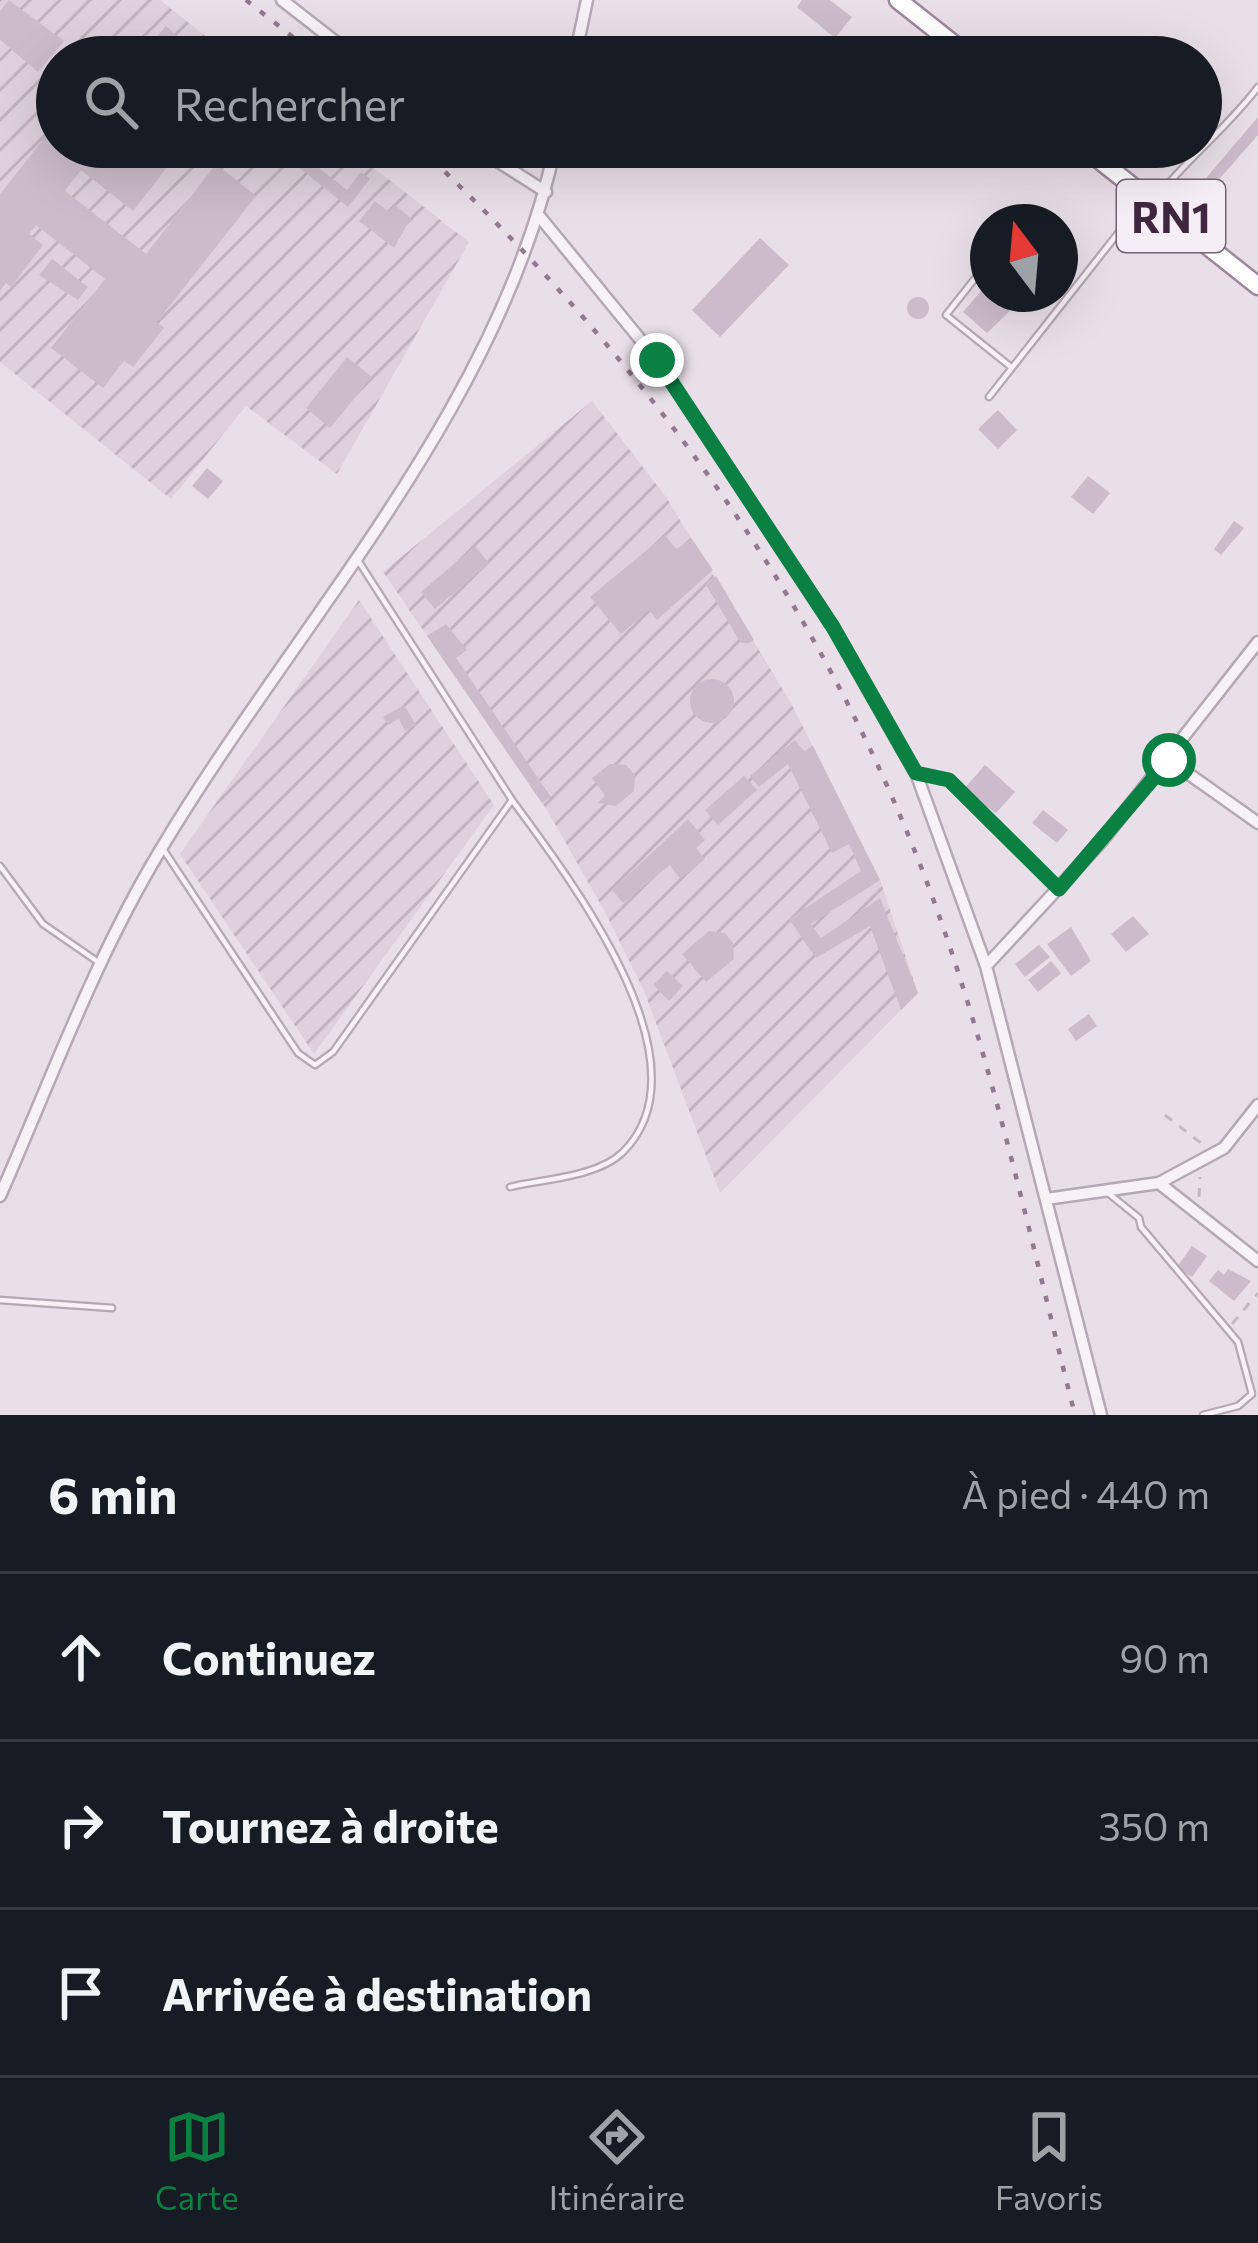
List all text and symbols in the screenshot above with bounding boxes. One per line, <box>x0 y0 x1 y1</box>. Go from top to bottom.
search box <box>36 36 1222 168</box>
icon: search <box>78 69 144 135</box>
text: Rechercher <box>174 75 405 130</box>
road number: RN1 <box>1117 180 1225 252</box>
north arrow <box>970 204 1078 312</box>
route end <box>630 333 684 387</box>
route start <box>1142 733 1196 787</box>
text: 6 min <box>48 1462 177 1525</box>
text: À pied · 440 m <box>962 1469 1210 1517</box>
icon: ahead <box>48 1624 114 1690</box>
text: Continuez <box>162 1629 376 1684</box>
text: 90 m <box>1119 1633 1210 1681</box>
icon: right <box>48 1792 114 1858</box>
text: Tournez à droite <box>162 1797 499 1852</box>
text: 350 m <box>1098 1801 1210 1849</box>
icon: arrive <box>48 1960 114 2026</box>
text: Arrivée à destination <box>162 1965 592 2020</box>
tab: Carte <box>155 2104 239 2217</box>
tab: Itinéraire <box>549 2104 685 2217</box>
tab: Favoris <box>995 2104 1103 2217</box>

